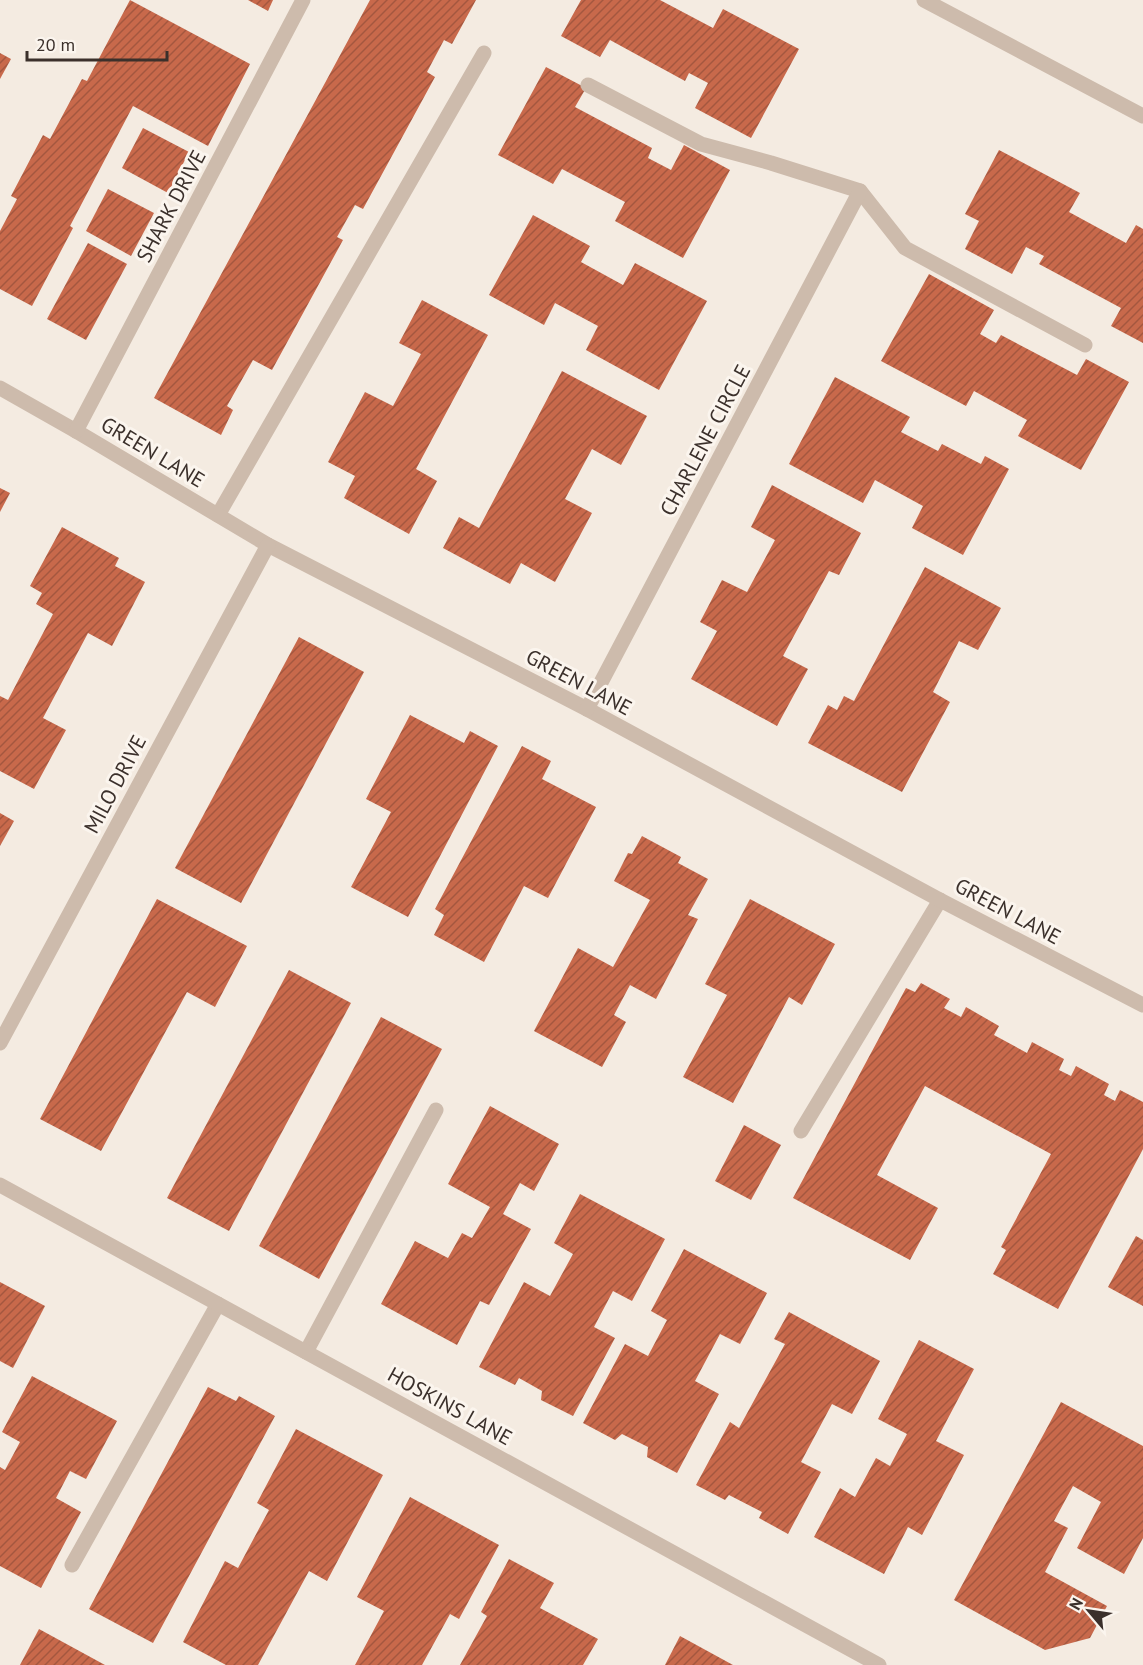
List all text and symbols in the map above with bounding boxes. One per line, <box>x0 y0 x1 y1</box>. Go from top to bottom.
scale bar <box>27 24 166 62</box>
text: 20 m <box>36 33 75 56</box>
street label: SHARK DRIVE <box>130 145 212 267</box>
street label: CHARLENE CIRCLE <box>654 360 756 520</box>
street label: GREEN LANE <box>96 410 210 494</box>
street label: GREEN LANE <box>521 643 637 721</box>
street label: MILO DRIVE <box>78 730 152 838</box>
street label: GREEN LANE <box>950 872 1066 950</box>
street label: HOSKINS LANE <box>383 1361 517 1451</box>
north arrow <box>1059 1581 1119 1641</box>
text: N <box>1065 1594 1087 1613</box>

